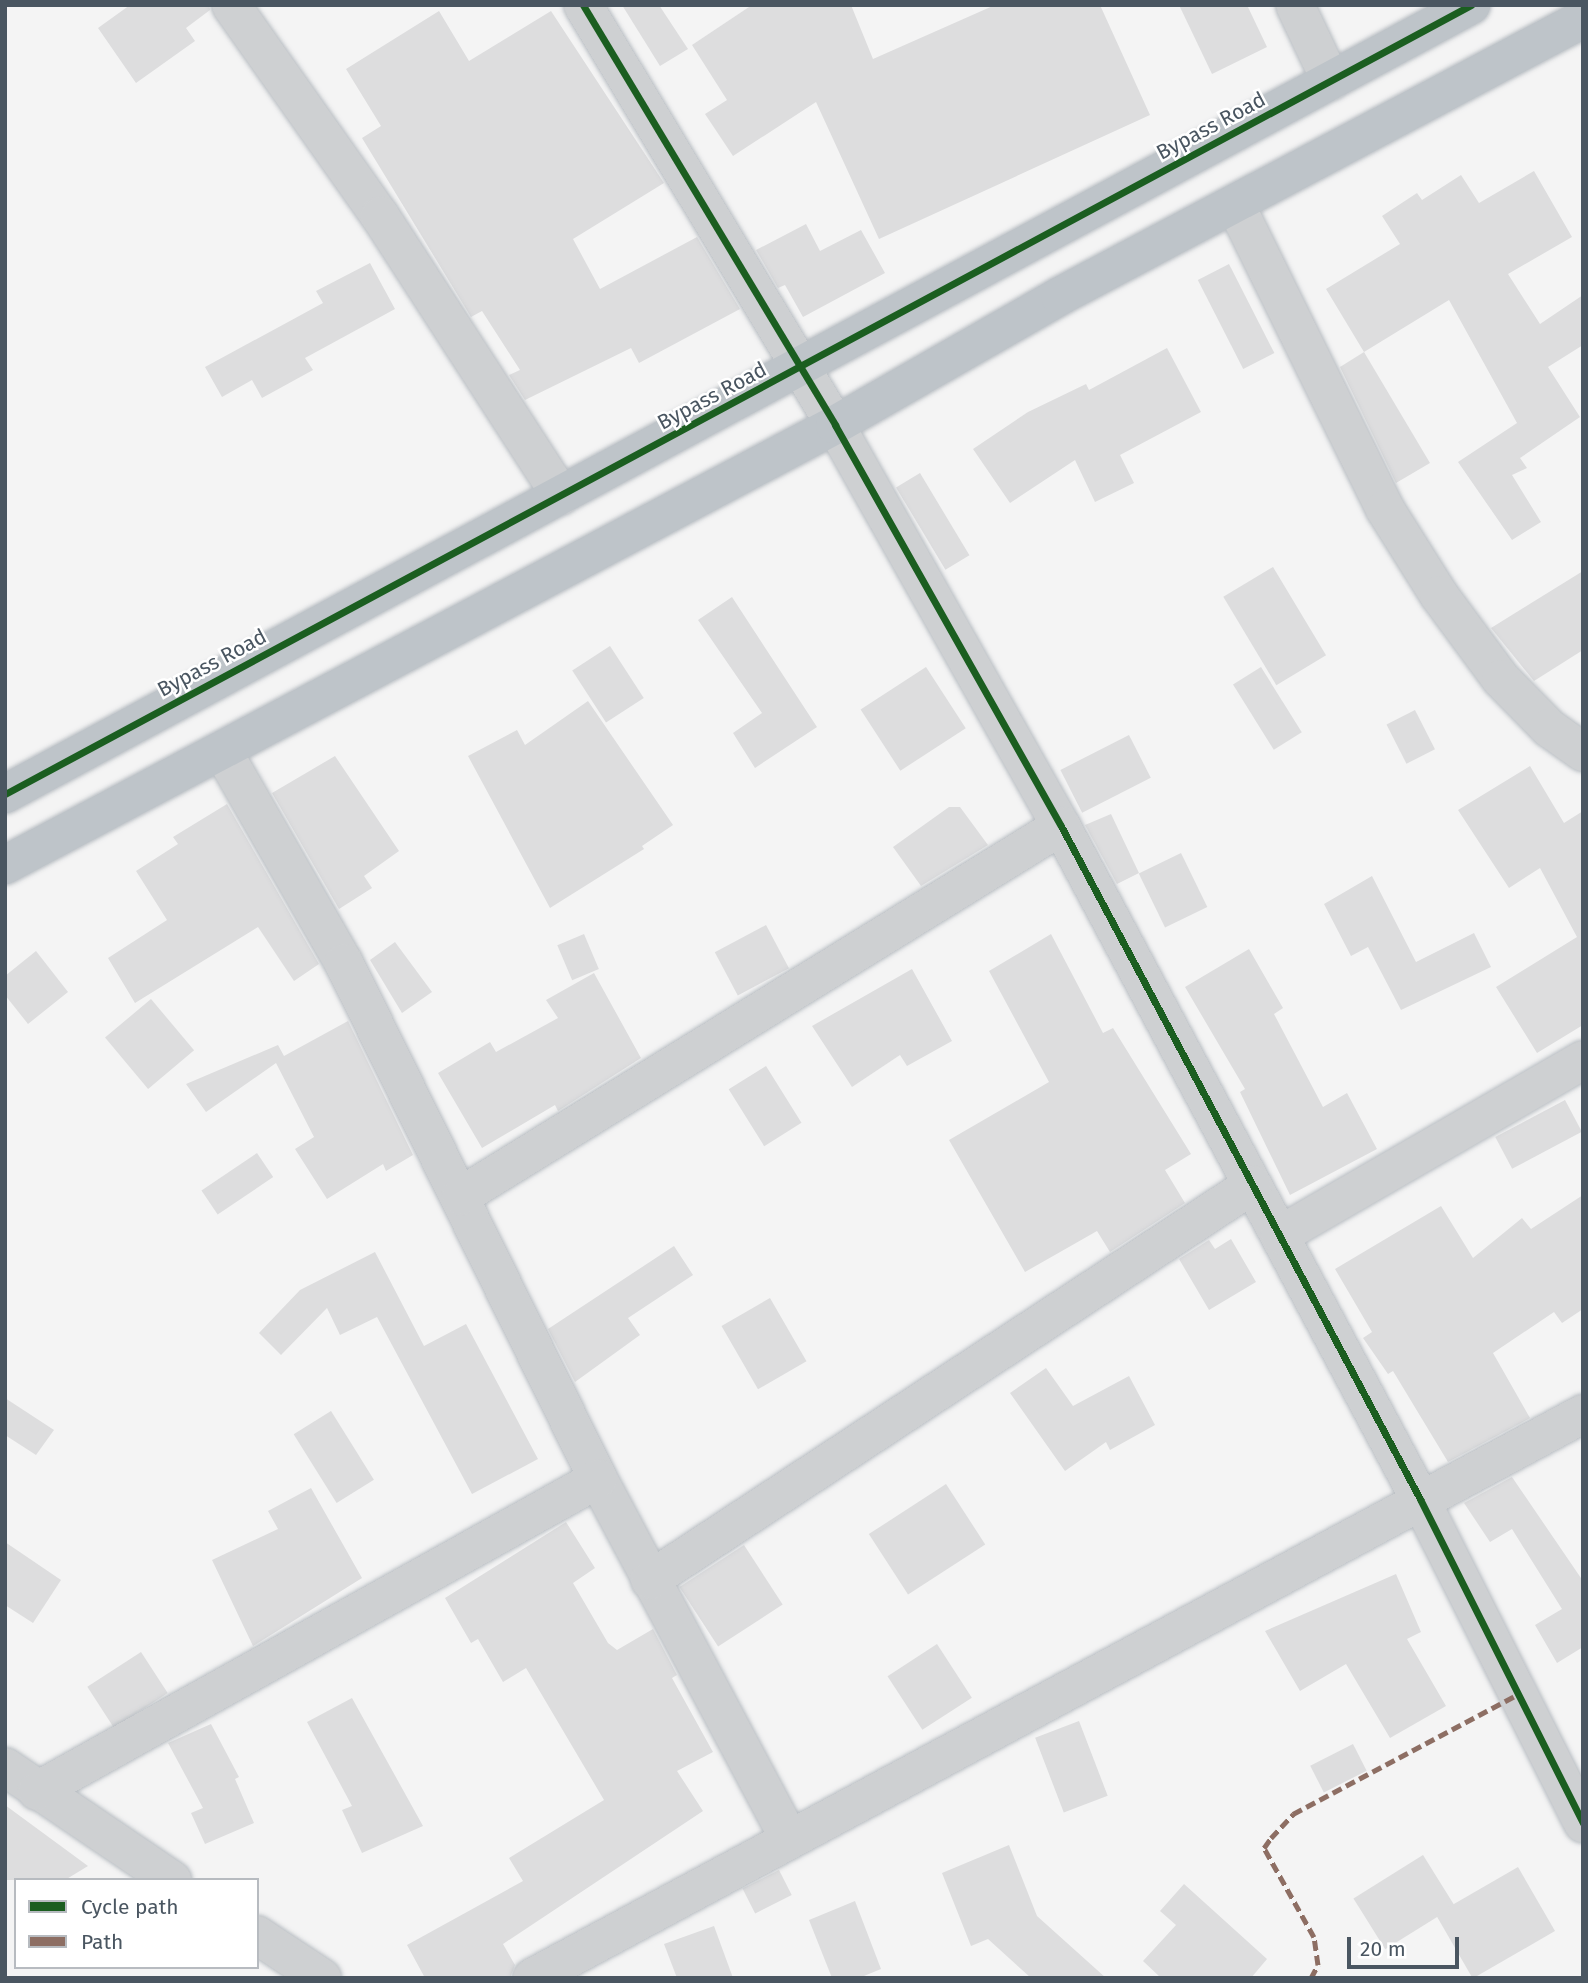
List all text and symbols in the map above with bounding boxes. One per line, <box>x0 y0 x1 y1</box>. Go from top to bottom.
street label: Bypass Road <box>1152 87 1270 165</box>
street label: Bypass Road <box>653 357 771 435</box>
street label: Bypass Road <box>153 624 271 702</box>
legend <box>14 1878 259 1969</box>
text: Cycle path <box>81 1894 179 1920</box>
scale bar <box>1350 1924 1462 1968</box>
text: Path <box>81 1929 123 1955</box>
text: 20 m <box>1360 1936 1406 1962</box>

